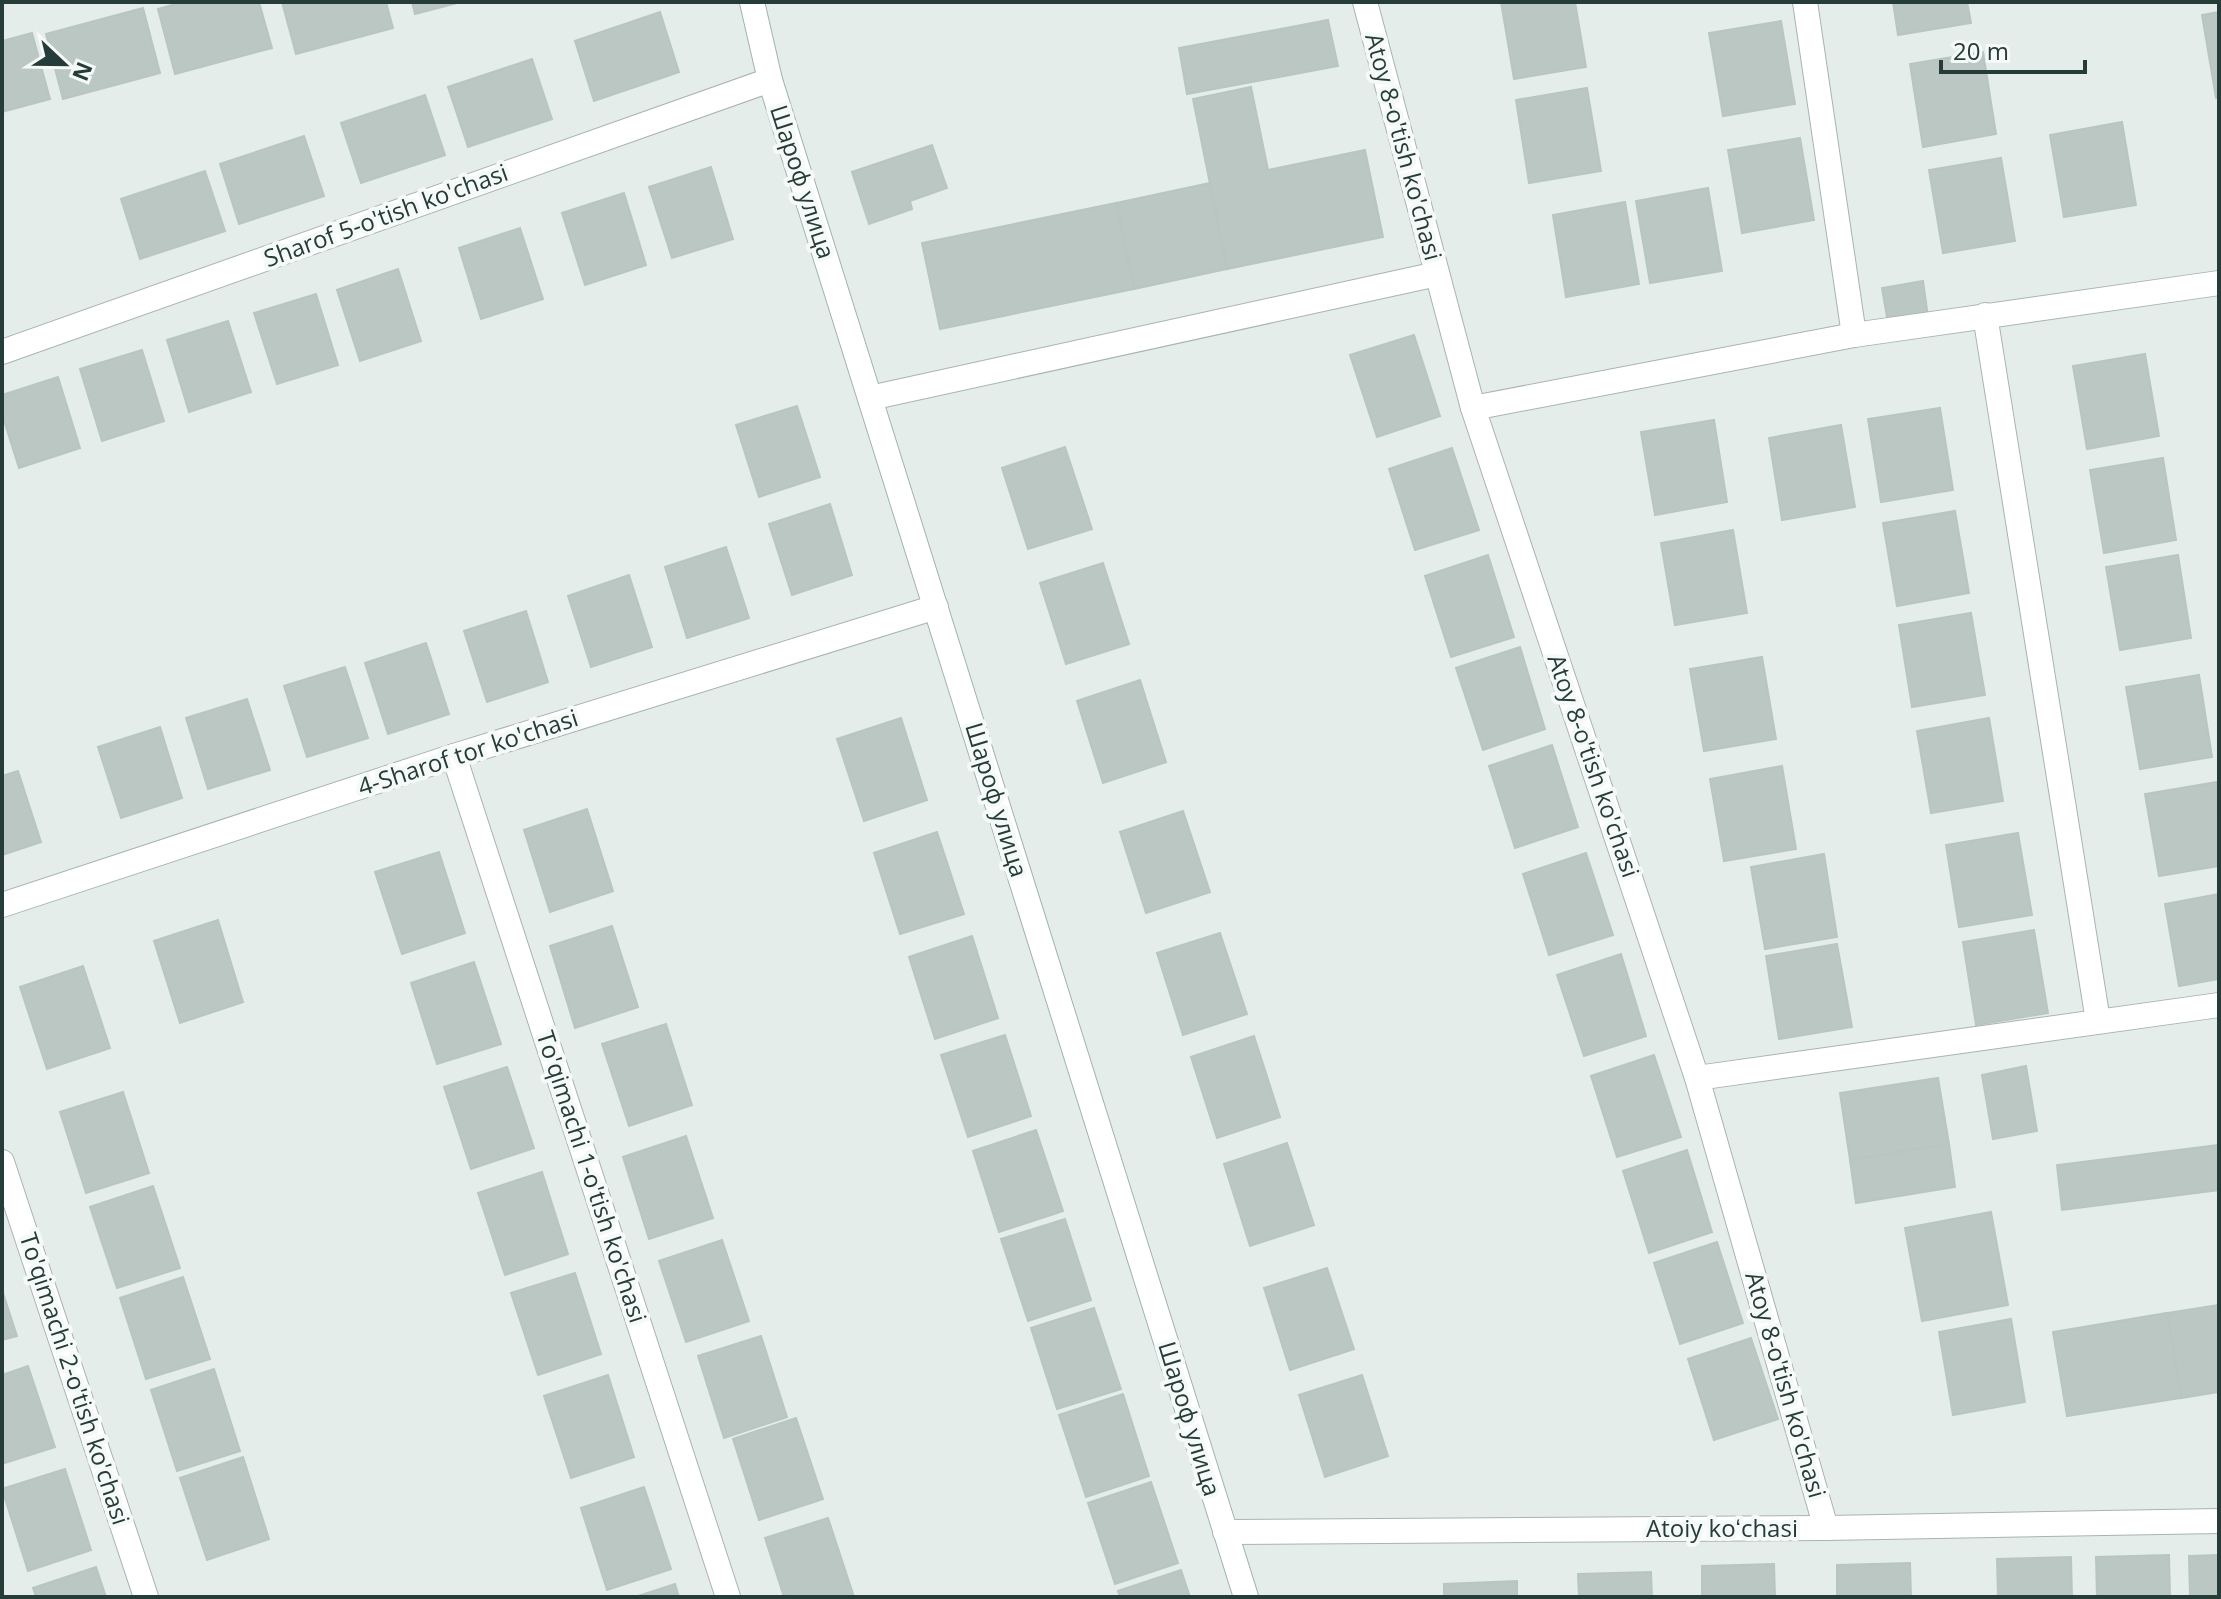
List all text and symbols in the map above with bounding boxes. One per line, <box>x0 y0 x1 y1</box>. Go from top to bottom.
north arrow <box>24 24 104 104</box>
scale bar <box>1941 24 2085 74</box>
street label: Atoy 8-o'tish ko'chasi <box>1358 29 1451 264</box>
text: 20 m <box>1953 34 2009 67</box>
text: N <box>66 58 101 86</box>
street label: Шароф улица <box>763 100 844 263</box>
street label: Sharof 5-o'tish ko'chasi <box>259 155 512 274</box>
street label: Atoy 8-o'tish ko'chasi <box>1541 650 1648 881</box>
street label: 4-Sharof tor ko'chasi <box>353 700 582 803</box>
street label: Шароф улица <box>958 718 1037 881</box>
street label: To'qimachi 1-o'tish ko'chasi <box>530 1026 655 1327</box>
street label: To'qimachi 2-o'tish ko'chasi <box>13 1228 138 1529</box>
street label: Atoy 8-o'tish ko'chasi <box>1738 1268 1835 1502</box>
street label: Шароф улица <box>1151 1337 1230 1500</box>
street label: Atoiy koʻchasi <box>1646 1511 1798 1544</box>

